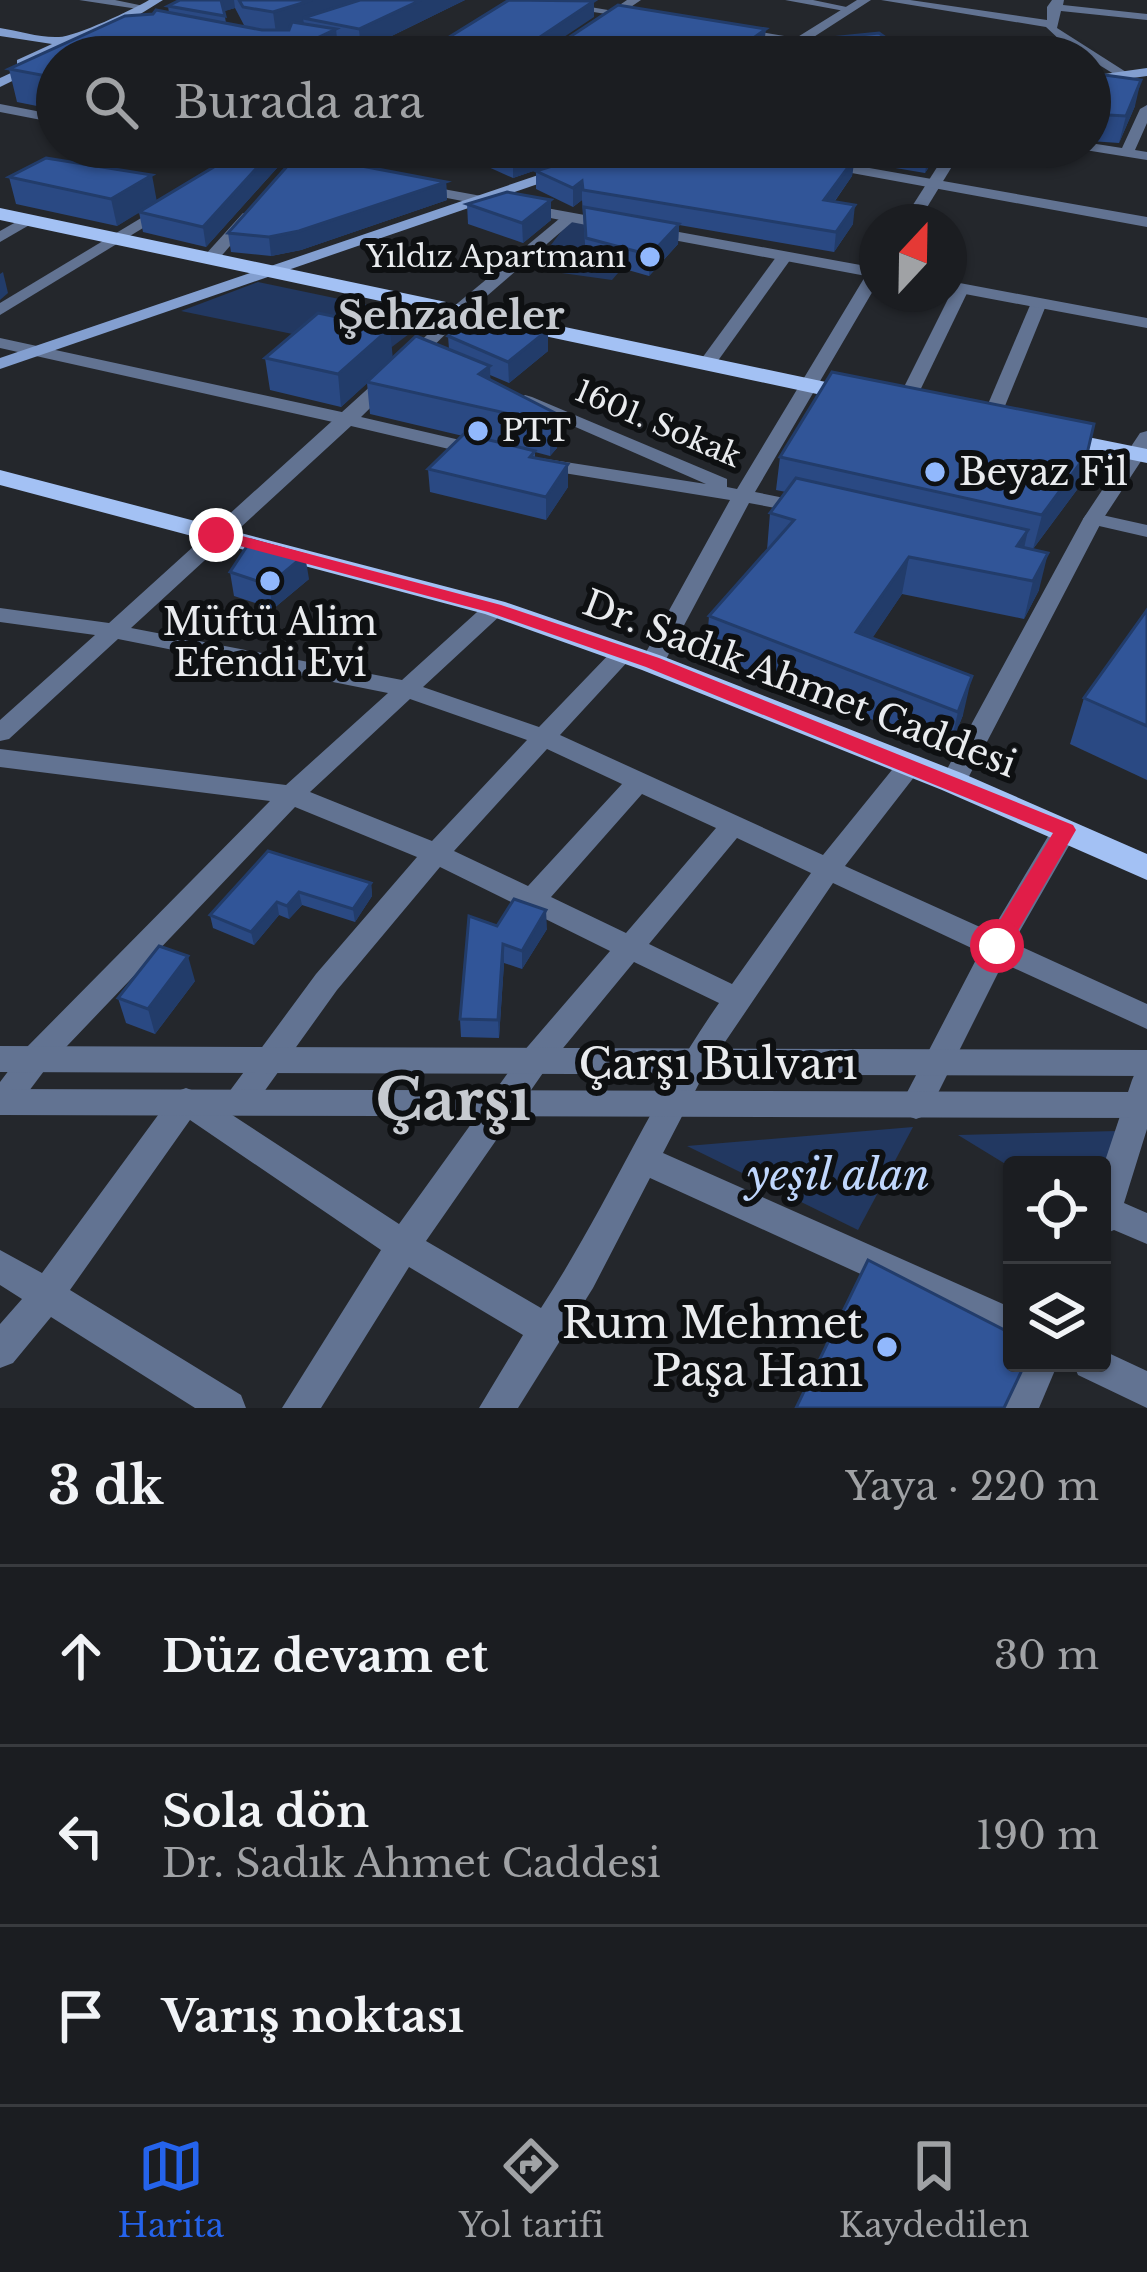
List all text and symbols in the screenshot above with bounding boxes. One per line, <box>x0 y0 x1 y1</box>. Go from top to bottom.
search box <box>36 36 1111 168</box>
icon: search <box>78 69 144 135</box>
text: Burada ara <box>174 74 424 130</box>
north arrow <box>859 204 967 312</box>
place label: Yıldız Apartmanı <box>365 238 626 275</box>
marker: Yıldız Apartmanı <box>637 244 663 270</box>
district label: Şehzadeler <box>337 291 565 340</box>
street label: 1601. Sokak <box>570 372 747 475</box>
place label: PTT <box>502 412 571 449</box>
marker: PTT <box>465 418 491 444</box>
place label: Beyaz Fil <box>959 450 1128 495</box>
marker: Beyaz Fil <box>922 459 948 485</box>
route end <box>189 508 243 562</box>
marker: Müftü Alim Efendi Evi <box>257 568 283 594</box>
street label: Dr. Sadık Ahmet Caddesi <box>577 580 1023 787</box>
place label: Müftü Alim Efendi Evi <box>163 600 377 686</box>
route start <box>970 919 1024 973</box>
street label: Çarşı Bulvarı <box>579 1038 857 1090</box>
district label: Çarşı <box>375 1065 531 1135</box>
park label: yeşil alan <box>743 1149 930 1201</box>
map controls <box>1003 1156 1111 1372</box>
button: locate <box>1003 1156 1111 1264</box>
button: layers <box>1003 1264 1111 1372</box>
place label: Rum Mehmet Paşa Hanı <box>562 1297 863 1397</box>
marker: Rum Mehmet Paşa Hanı <box>874 1334 900 1360</box>
text: 3 dk <box>48 1455 163 1518</box>
text: Yaya · 220 m <box>845 1462 1099 1511</box>
icon: ahead <box>48 1623 114 1689</box>
text: Düz devam et <box>162 1628 488 1684</box>
text: 30 m <box>994 1631 1099 1680</box>
text: Sola dön <box>162 1783 369 1839</box>
icon: left <box>48 1803 114 1869</box>
text: 190 m <box>976 1811 1099 1860</box>
text: Dr. Sadık Ahmet Caddesi <box>162 1839 661 1888</box>
icon: arrive <box>48 1983 114 2049</box>
text: Varış noktası <box>162 1988 464 2044</box>
tab: Harita <box>117 2133 224 2246</box>
tab: Yol tarifi <box>459 2133 604 2246</box>
tab: Kaydedilen <box>839 2133 1030 2246</box>

